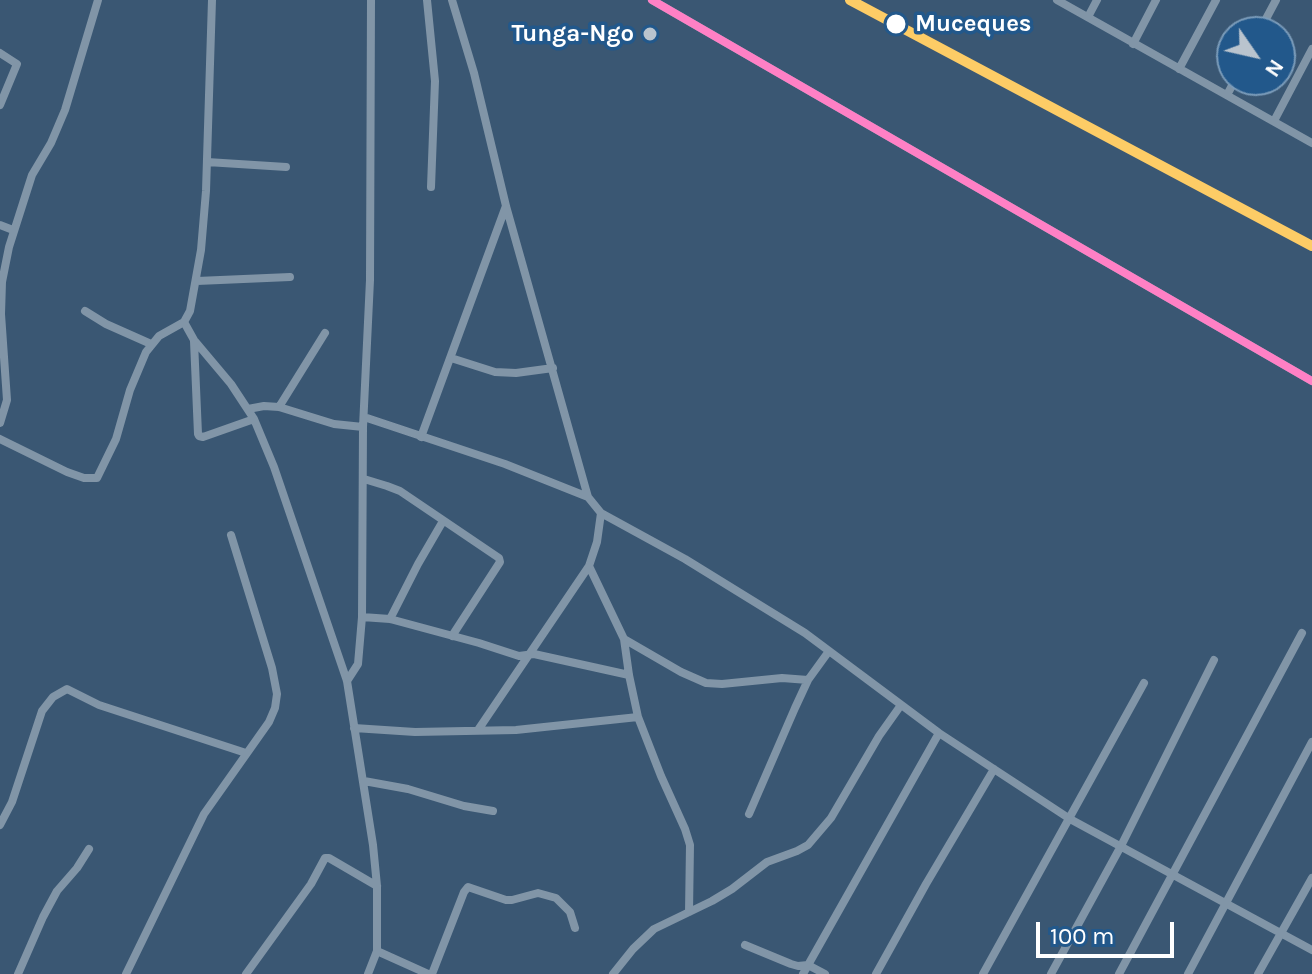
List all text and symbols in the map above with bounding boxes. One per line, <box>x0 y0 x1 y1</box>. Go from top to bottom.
place label: Muceques <box>915 10 1032 38</box>
marker: Muceques <box>884 12 908 36</box>
north arrow <box>1216 16 1296 96</box>
place label: Tunga-Ngo <box>512 20 634 48</box>
marker: Tunga-Ngo <box>641 25 659 43</box>
text: N <box>1259 54 1289 82</box>
scale bar <box>1040 906 1178 956</box>
text: 100 m <box>1050 922 1115 950</box>

